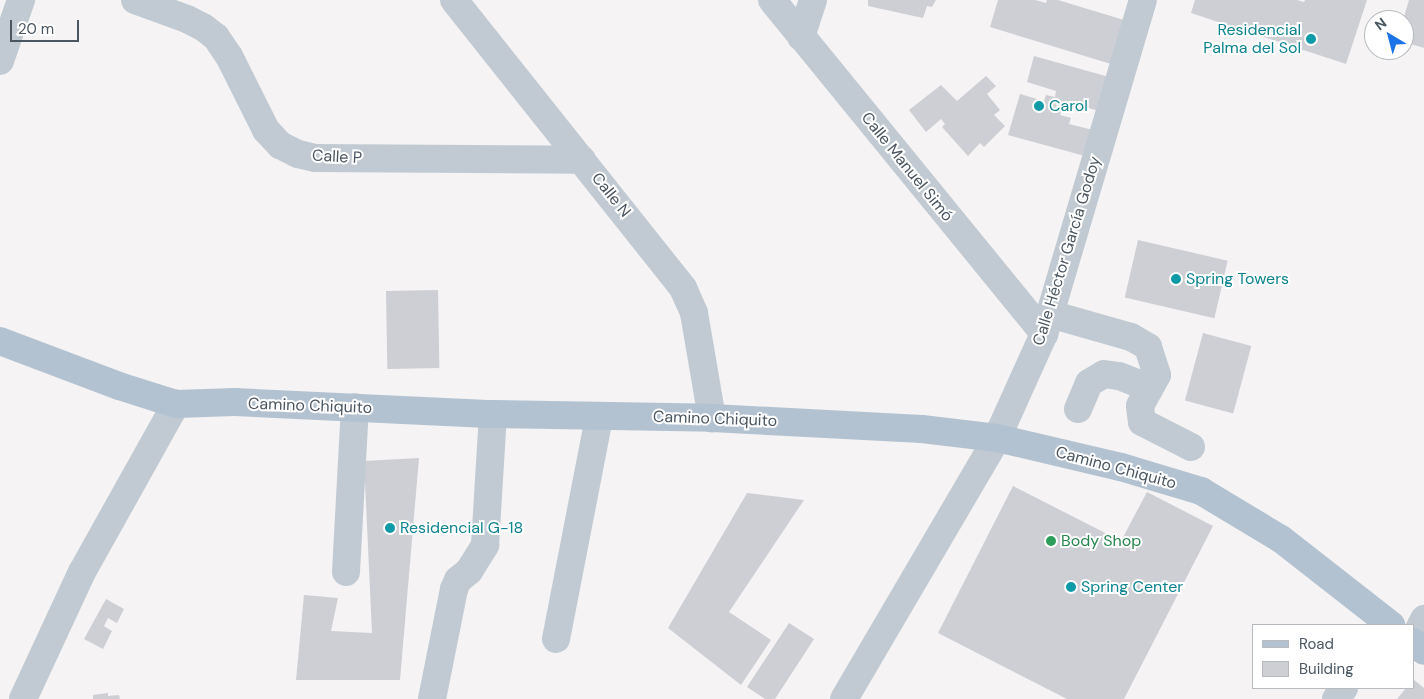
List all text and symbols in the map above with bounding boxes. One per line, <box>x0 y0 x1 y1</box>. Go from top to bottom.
scale bar <box>12 10 81 42</box>
north arrow <box>1364 10 1414 60</box>
text: N <box>1371 14 1390 34</box>
text: 20 m <box>18 19 54 39</box>
place label: Residencial Palma del Sol <box>1203 20 1301 58</box>
marker: Residencial Palma del Sol <box>1305 33 1317 45</box>
place label: Carol <box>1049 96 1088 116</box>
marker: Carol <box>1033 100 1045 112</box>
street label: Calle Manuel Simó <box>857 109 957 225</box>
street label: Calle P <box>312 146 362 168</box>
street label: Calle Héctor García Godoy <box>1029 154 1105 348</box>
street label: Calle N <box>587 169 635 221</box>
place label: Spring Towers <box>1186 269 1289 289</box>
marker: Spring Towers <box>1170 273 1182 285</box>
street label: Camino Chiquito <box>248 394 372 418</box>
street label: Camino Chiquito <box>653 407 777 431</box>
street label: Camino Chiquito <box>1053 443 1179 493</box>
place label: Residencial G-18 <box>400 518 523 538</box>
marker: Residencial G-18 <box>384 522 396 534</box>
place label: Body Shop <box>1061 531 1141 551</box>
marker: Body Shop <box>1045 535 1057 547</box>
place label: Spring Center <box>1081 577 1183 597</box>
marker: Spring Center <box>1065 581 1077 593</box>
legend <box>1252 624 1414 689</box>
text: Road <box>1299 634 1334 654</box>
text: Building <box>1299 659 1354 679</box>

